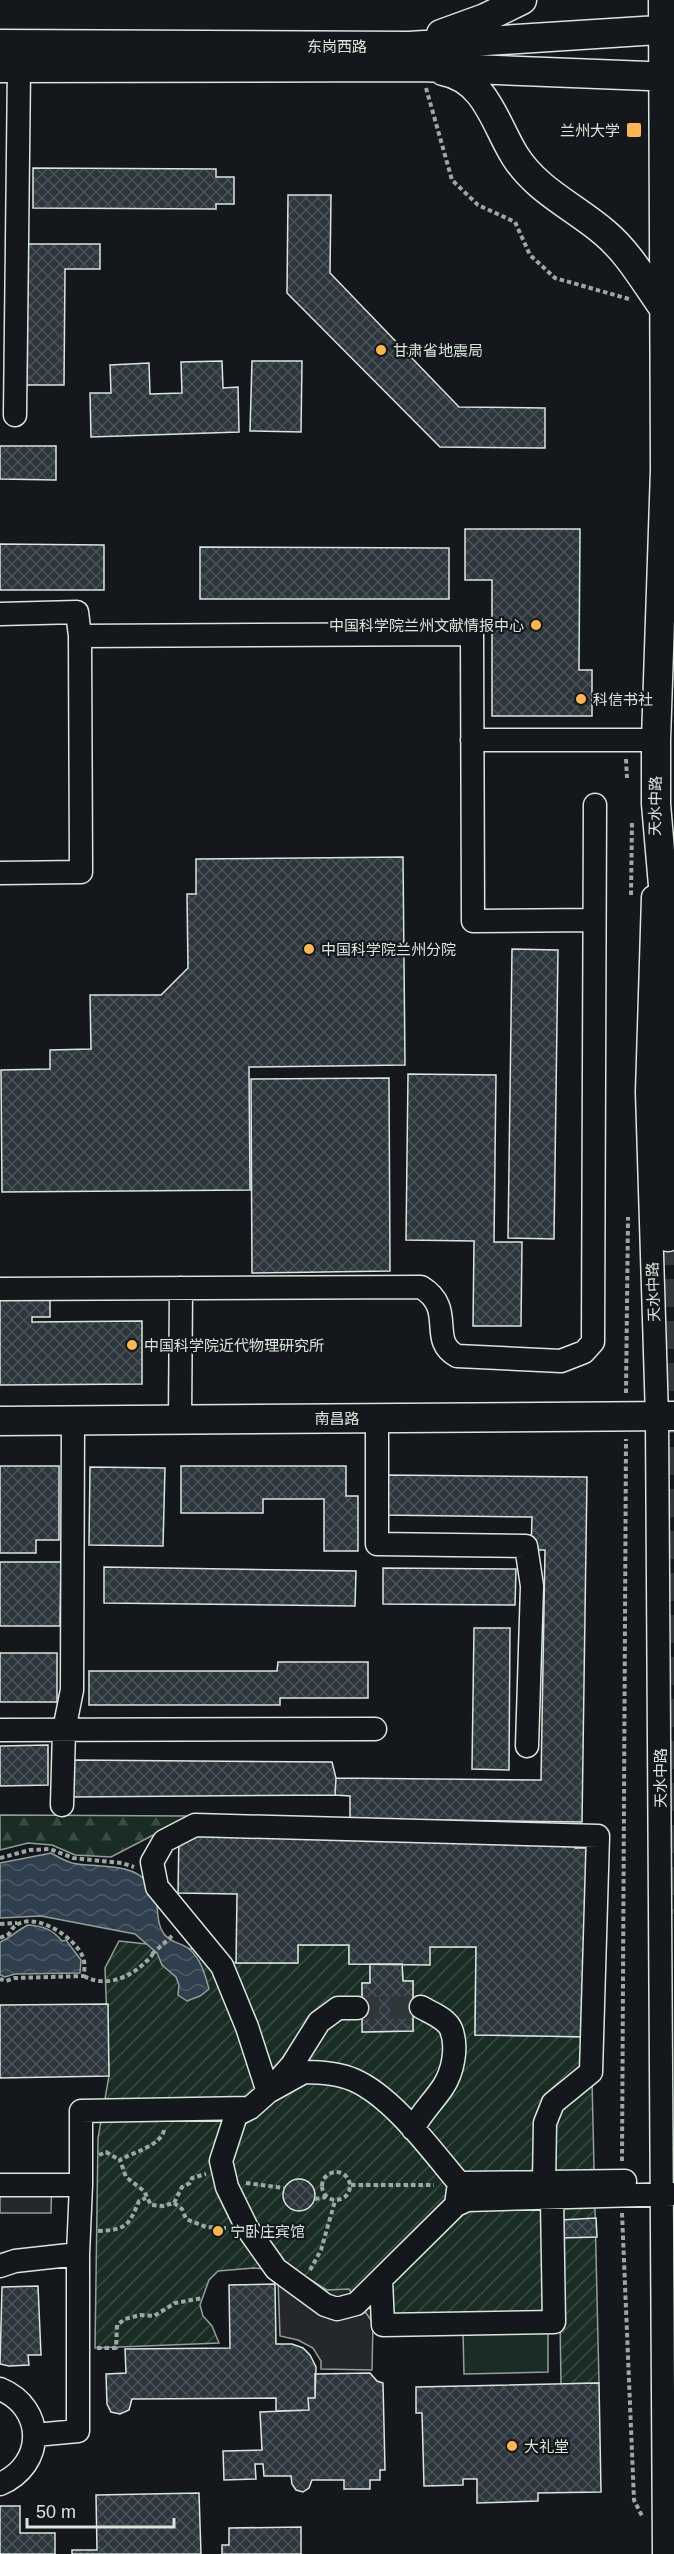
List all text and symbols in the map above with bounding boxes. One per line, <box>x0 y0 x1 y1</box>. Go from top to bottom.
street label: 东岗西路 <box>307 38 367 55</box>
marker: 兰州大学 <box>625 121 643 139</box>
place label: 兰州大学 <box>560 122 620 139</box>
place label: 甘肃省地震局 <box>393 342 483 359</box>
marker: 甘肃省地震局 <box>374 343 388 357</box>
place label: 中国科学院兰州文献情报中心 <box>329 617 524 634</box>
marker: 中国科学院兰州文献情报中心 <box>529 618 543 632</box>
place label: 科信书社 <box>593 691 653 708</box>
marker: 科信书社 <box>574 692 588 706</box>
street label: 天水中路 <box>646 776 664 836</box>
place label: 中国科学院兰州分院 <box>321 941 456 958</box>
marker: 中国科学院兰州分院 <box>302 942 316 956</box>
street label: 天水中路 <box>643 1262 663 1322</box>
place label: 中国科学院近代物理研究所 <box>144 1337 324 1354</box>
marker: 中国科学院近代物理研究所 <box>125 1338 139 1352</box>
street label: 南昌路 <box>314 1410 360 1427</box>
street label: 天水中路 <box>652 1748 669 1808</box>
place label: 宁卧庄宾馆 <box>230 2223 305 2240</box>
marker: 宁卧庄宾馆 <box>211 2224 225 2238</box>
place label: 大礼堂 <box>524 2438 569 2455</box>
marker: 大礼堂 <box>505 2439 519 2453</box>
scale bar <box>27 2491 174 2529</box>
text: 50 m <box>36 2502 76 2522</box>

